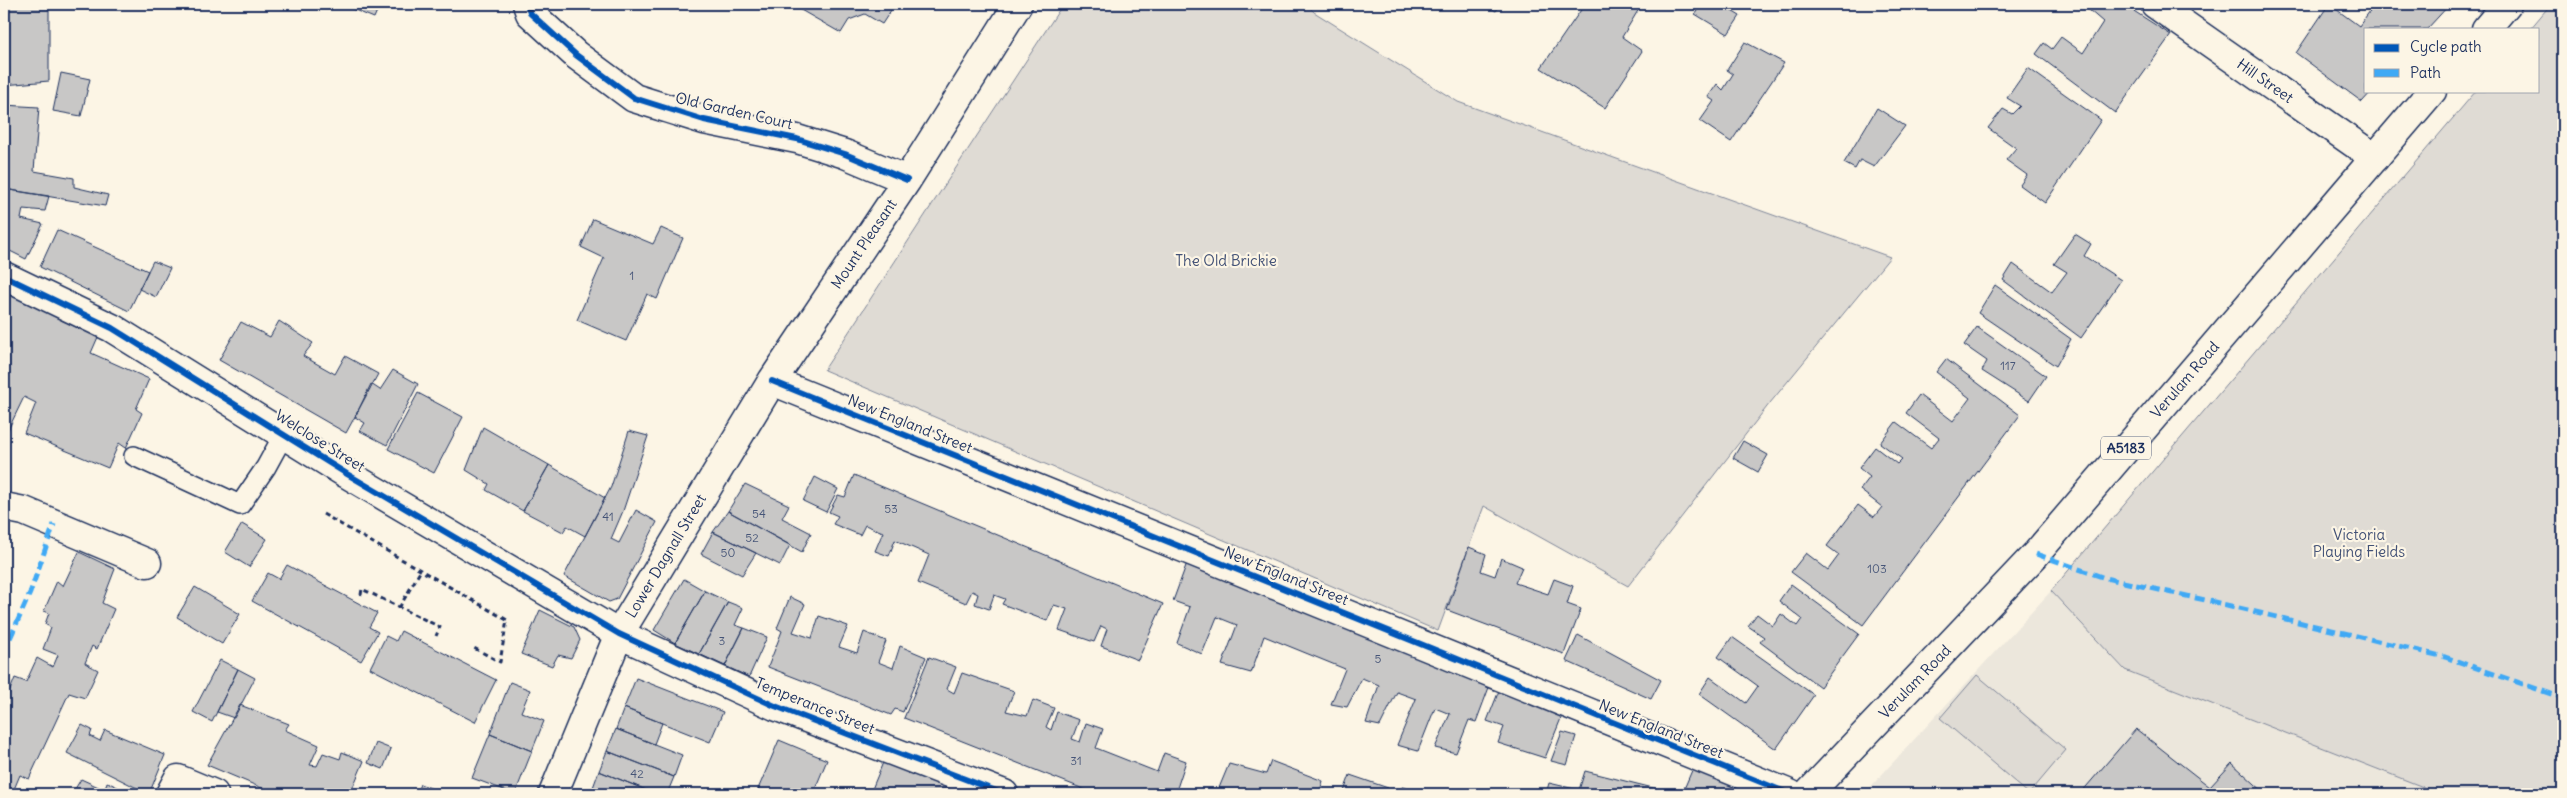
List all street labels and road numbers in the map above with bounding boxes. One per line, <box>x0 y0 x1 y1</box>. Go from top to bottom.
street label: Hill Street <box>2233 54 2297 107</box>
street label: Old Garden Court <box>674 88 795 133</box>
street label: Mount Pleasant <box>827 195 901 292</box>
street label: Verulam Road <box>2146 337 2223 422</box>
street label: New England Street <box>845 390 975 457</box>
street label: Welclose Street <box>272 405 369 476</box>
road number: A5183 <box>2101 436 2151 459</box>
street label: Lower Dagnall Street <box>621 490 710 621</box>
street label: New England Street <box>1221 542 1351 609</box>
street label: Verulam Road <box>1875 641 1955 723</box>
street label: Temperance Street <box>753 673 878 738</box>
street label: New England Street <box>1596 695 1726 762</box>

